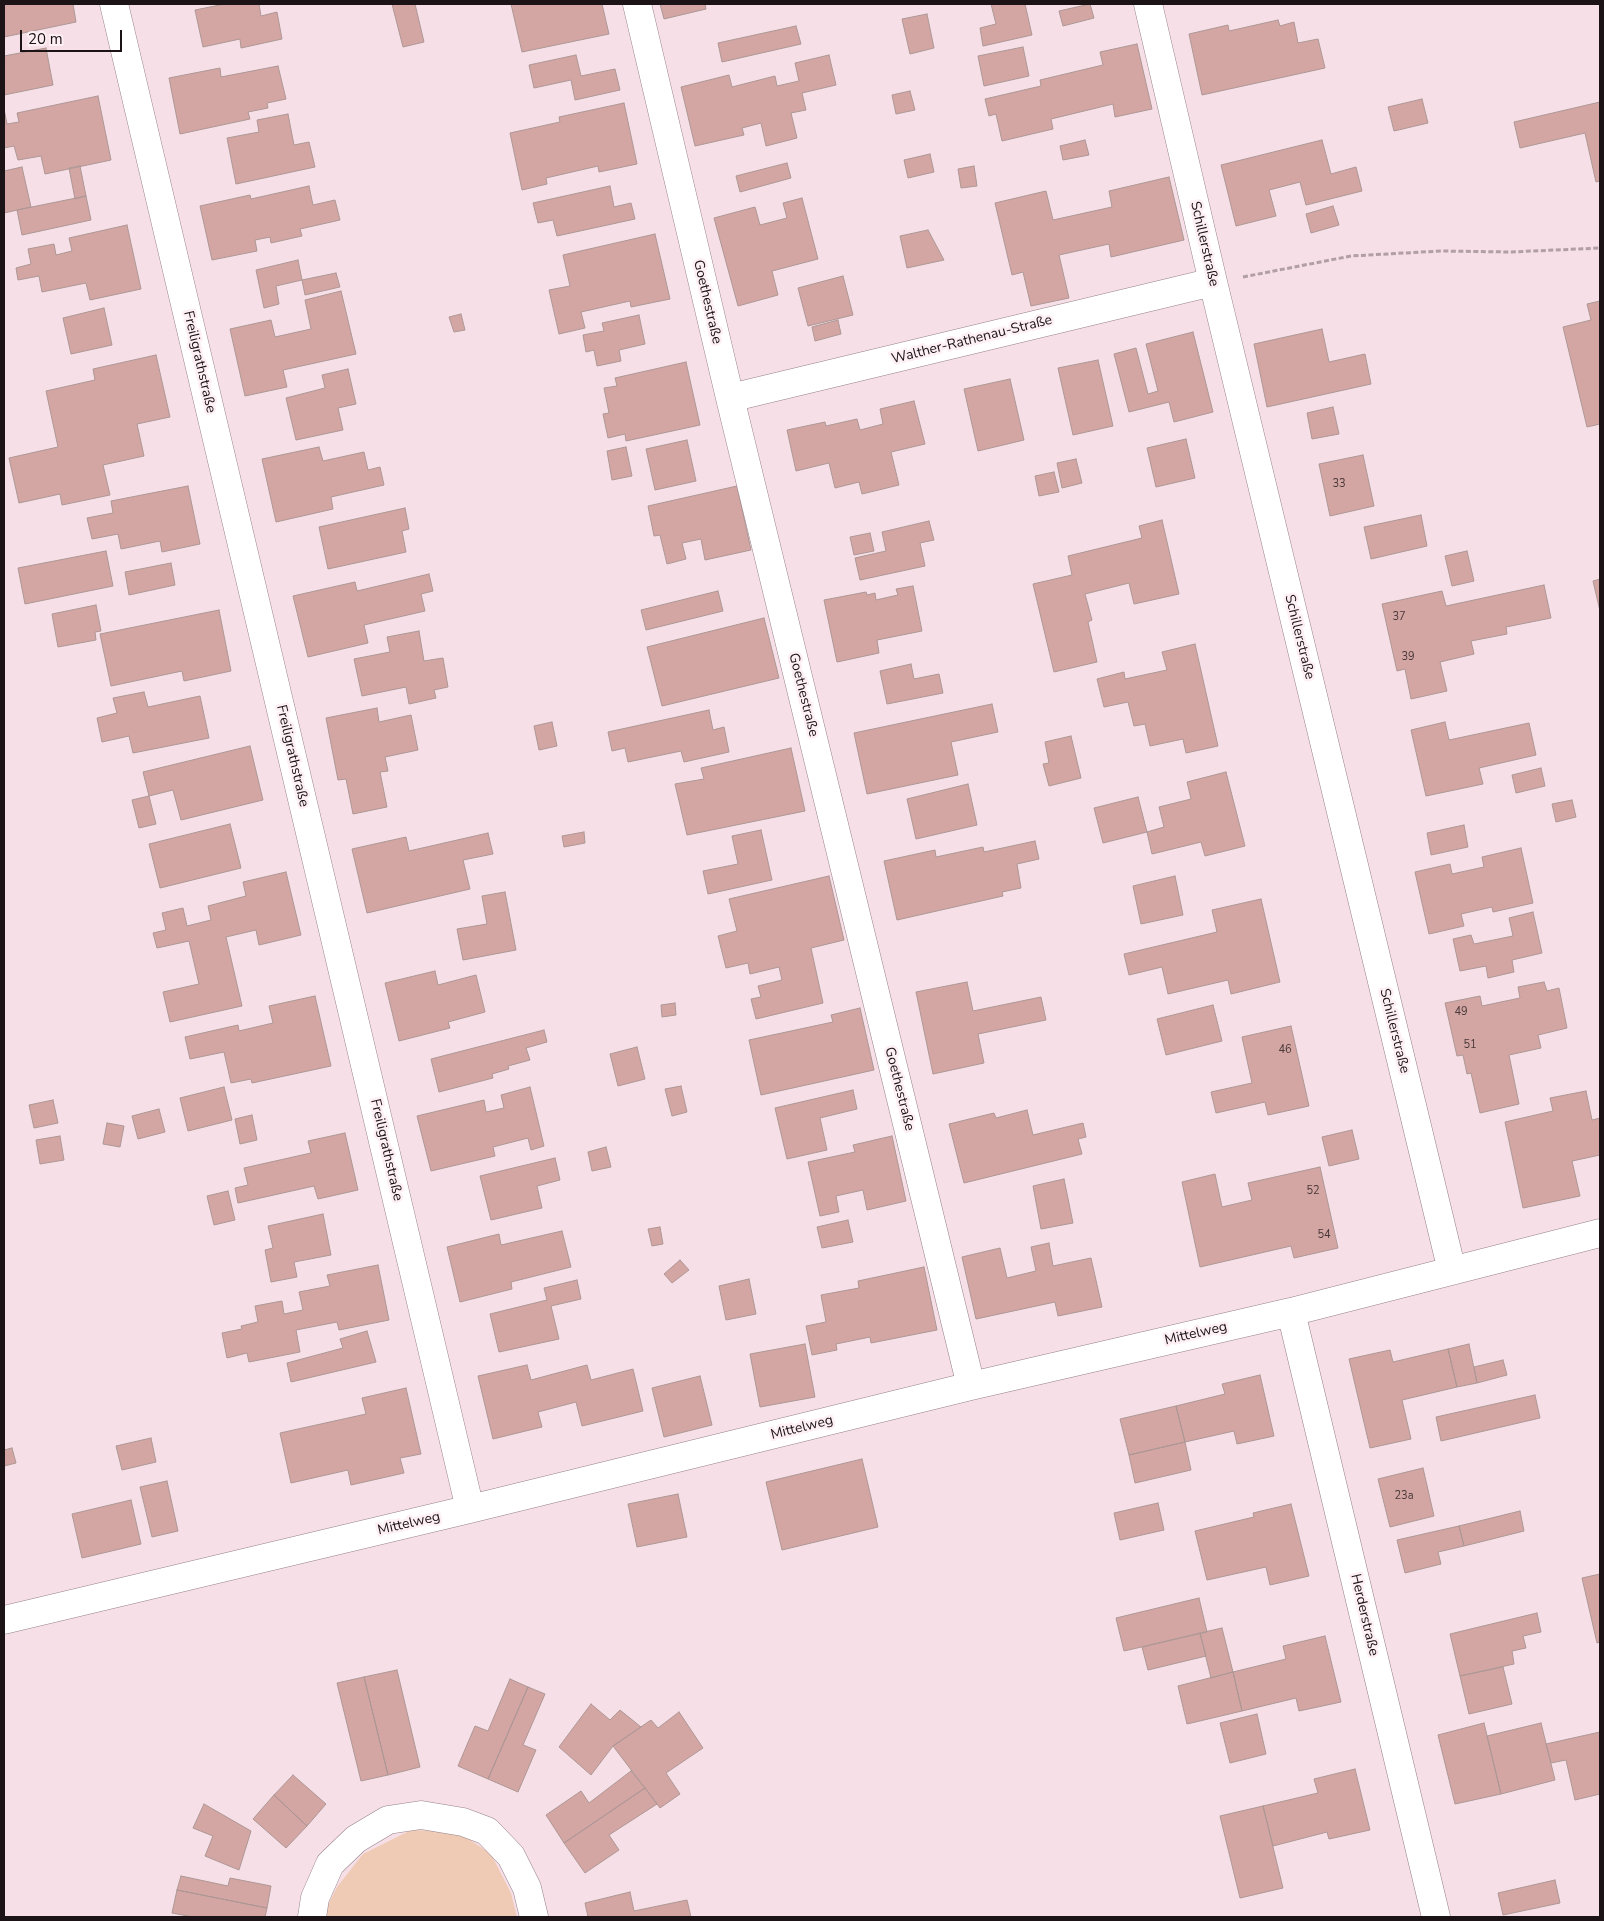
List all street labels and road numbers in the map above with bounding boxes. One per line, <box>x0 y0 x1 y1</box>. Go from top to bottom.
street label: Schillerstraße <box>1186 200 1222 288</box>
street label: Goethestraße <box>689 258 725 346</box>
street label: Freiligrathstraße <box>179 309 219 415</box>
street label: Walther-Rathenau-Straße <box>890 312 1054 368</box>
street label: Schillerstraße <box>1280 593 1318 681</box>
street label: Goethestraße <box>784 651 822 739</box>
street label: Freiligrathstraße <box>272 703 312 809</box>
street label: Schillerstraße <box>1375 987 1413 1075</box>
street label: Goethestraße <box>880 1045 918 1133</box>
street label: Freiligrathstraße <box>366 1097 406 1203</box>
street label: Mittelweg <box>1163 1319 1229 1349</box>
street label: Mittelweg <box>769 1412 835 1444</box>
street label: Mittelweg <box>376 1509 442 1539</box>
street label: Herderstraße <box>1346 1572 1382 1658</box>

